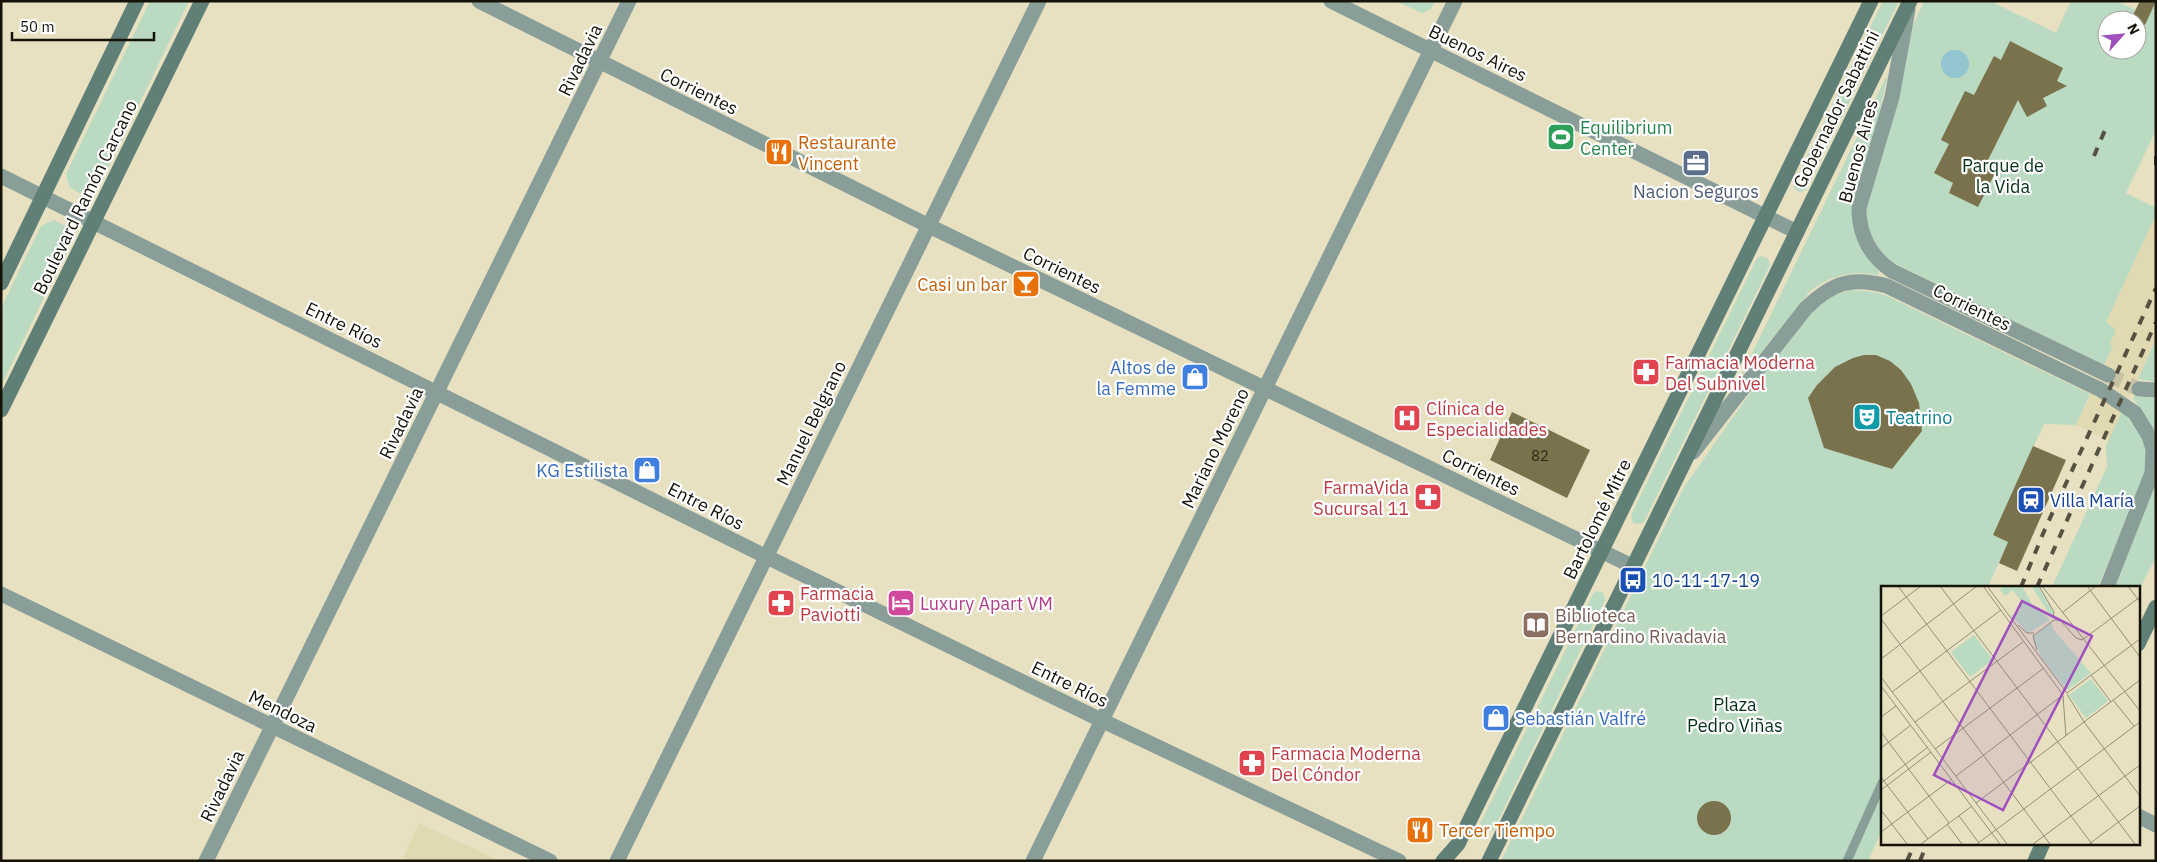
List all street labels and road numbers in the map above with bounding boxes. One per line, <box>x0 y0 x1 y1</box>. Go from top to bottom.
street label: Buenos Aires <box>1425 19 1531 87</box>
street label: Rivadavia <box>553 20 607 100</box>
street label: Gobernador Sabattini <box>1788 26 1884 192</box>
street label: Corrientes <box>656 62 742 120</box>
street label: Boulevard Ramón Carcano <box>28 96 142 298</box>
street label: Buenos Aires <box>1833 97 1883 205</box>
street label: Corrientes <box>1019 241 1105 299</box>
street label: Corrientes <box>1929 278 2015 336</box>
street label: Entre Ríos <box>302 297 386 353</box>
street label: Manuel Belgrano <box>771 357 851 489</box>
street label: Rivadavia <box>374 383 428 463</box>
street label: Mariano Moreno <box>1176 384 1254 512</box>
street label: Corrientes <box>1438 443 1524 501</box>
street label: Bartolomé Mitre <box>1558 455 1636 583</box>
street label: Entre Ríos <box>664 477 748 535</box>
street label: Entre Ríos <box>1028 656 1112 712</box>
street label: Mendoza <box>245 685 321 738</box>
street label: Rivadavia <box>195 746 249 826</box>

